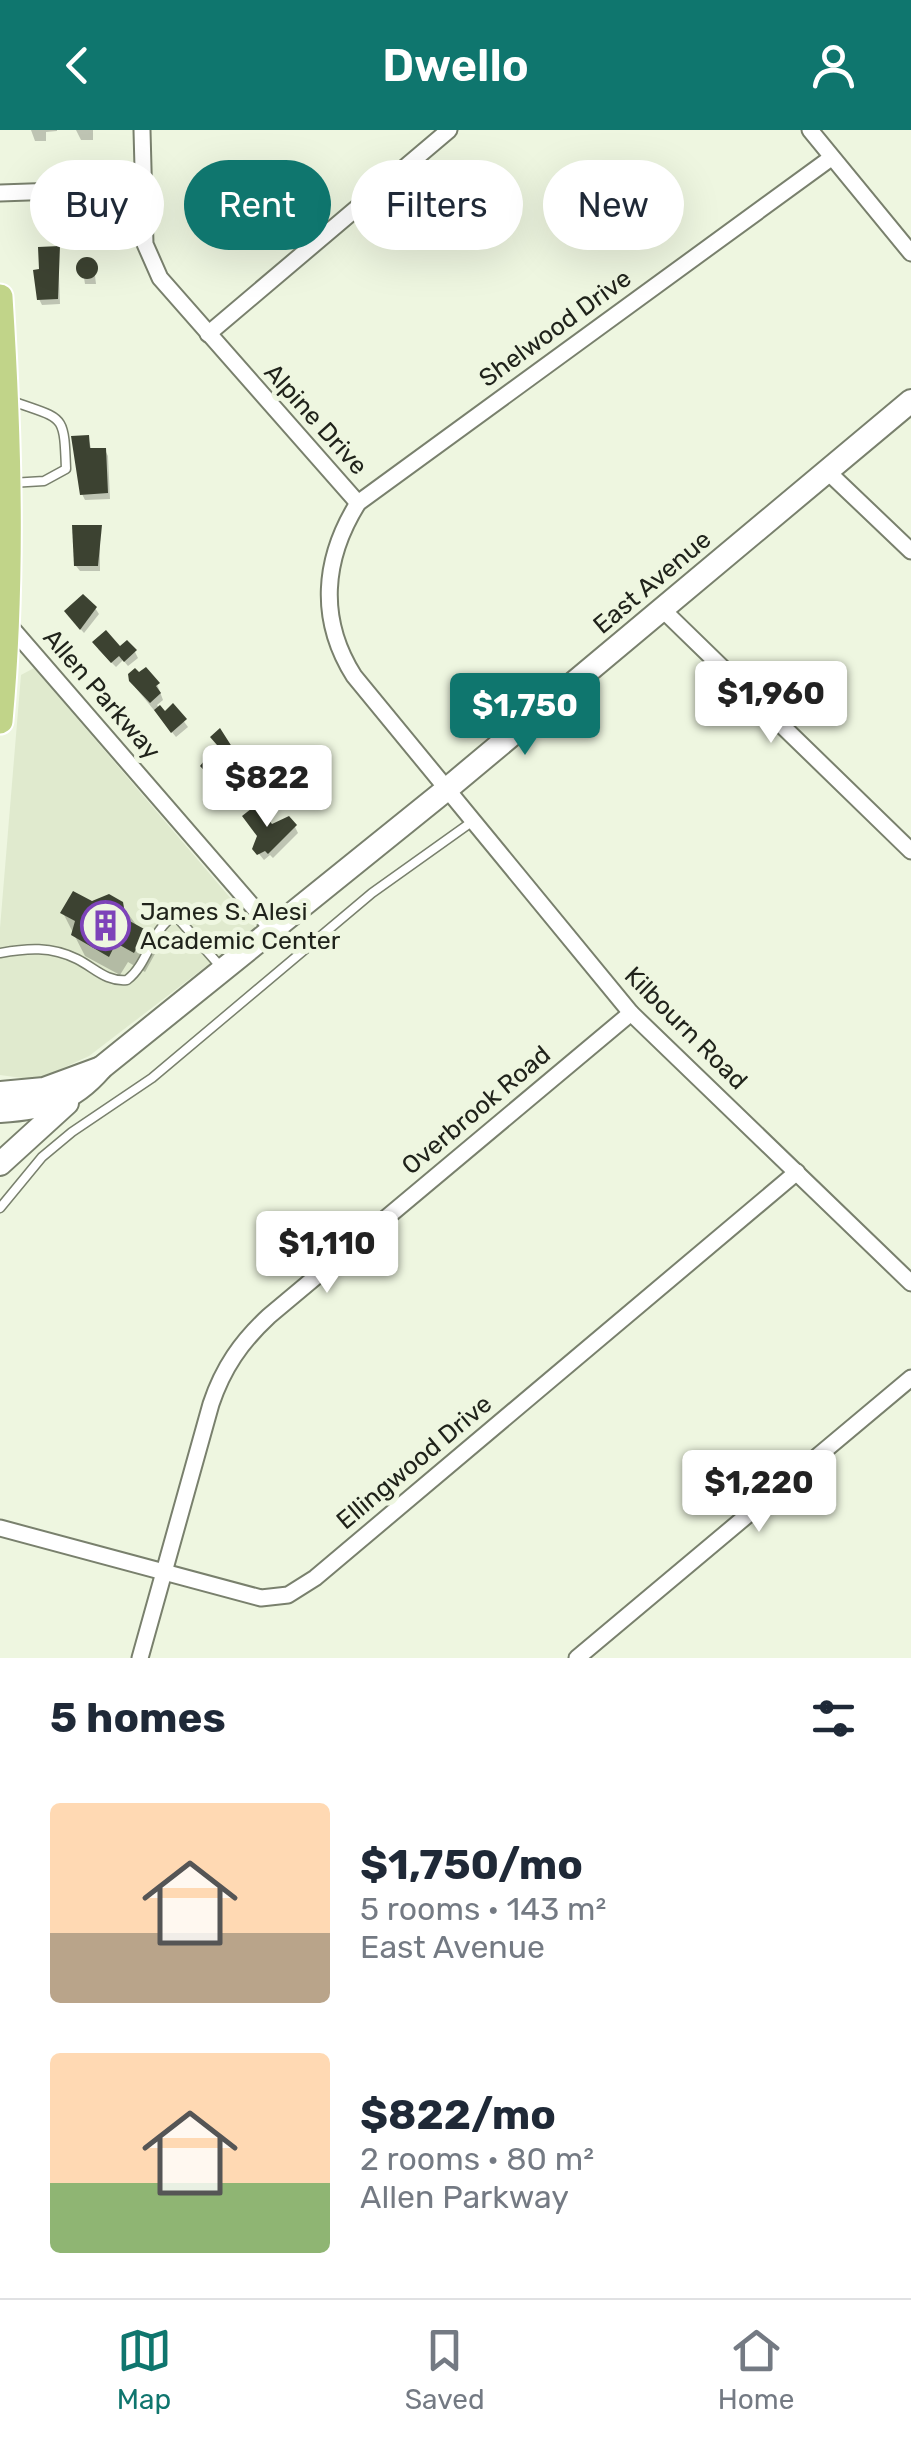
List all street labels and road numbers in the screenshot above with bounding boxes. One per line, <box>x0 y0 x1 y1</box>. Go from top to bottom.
street label: Shelwood Drive <box>473 263 637 393</box>
street label: Alpine Drive <box>259 358 373 480</box>
street label: East Avenue <box>587 524 717 640</box>
street label: Allen Parkway <box>38 623 167 765</box>
street label: Kilbourn Road <box>619 961 753 1095</box>
street label: Overbrook Road <box>396 1040 556 1180</box>
street label: Ellingwood Drive <box>331 1389 497 1535</box>

